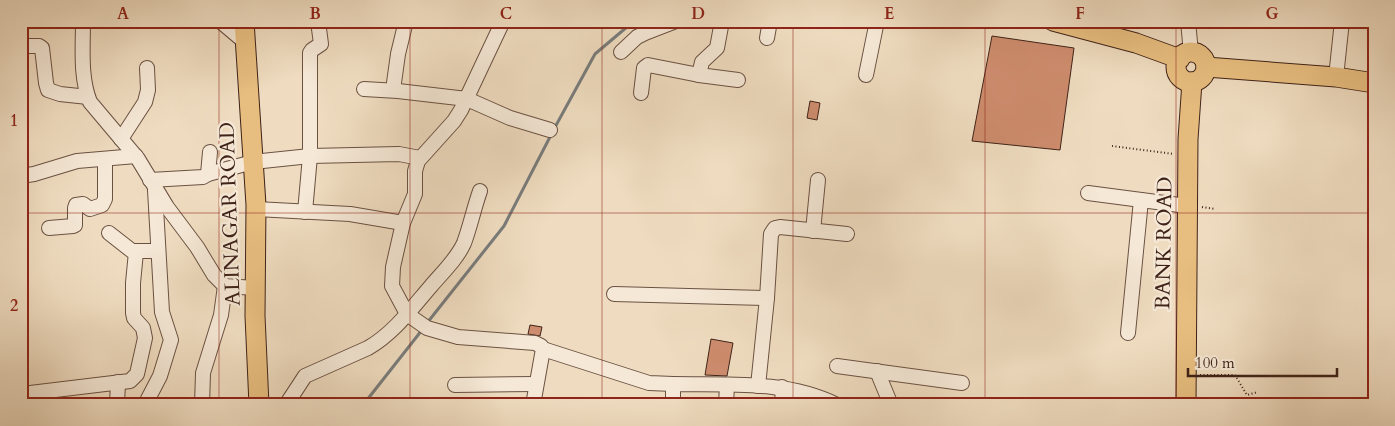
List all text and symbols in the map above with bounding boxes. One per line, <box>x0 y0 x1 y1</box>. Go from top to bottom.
text: A <box>117 3 129 25</box>
text: B <box>309 3 321 25</box>
text: C <box>500 3 512 25</box>
text: D <box>691 3 705 25</box>
text: E <box>884 3 894 25</box>
text: F <box>1075 3 1085 25</box>
text: G <box>1265 3 1279 25</box>
text: 1 <box>10 110 18 132</box>
street label: ALINAGAR ROAD <box>212 121 248 307</box>
street label: BANK ROAD <box>1148 176 1180 310</box>
text: 2 <box>10 295 18 317</box>
scale bar <box>1188 346 1336 378</box>
text: 100 m <box>1195 353 1235 373</box>

